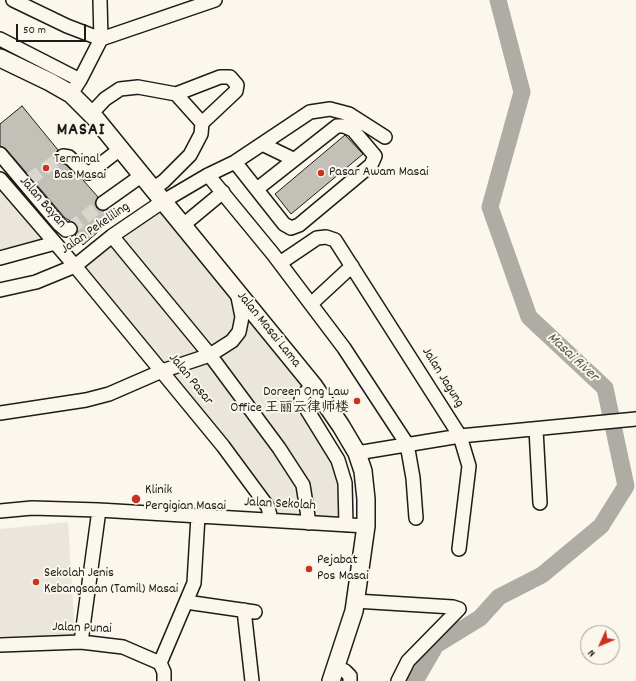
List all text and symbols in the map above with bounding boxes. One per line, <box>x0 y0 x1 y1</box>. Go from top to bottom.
scale bar <box>18 16 88 42</box>
text: 50 m <box>23 22 46 39</box>
district label: MASAI <box>57 121 105 143</box>
place label: Terminal Bas Masai <box>54 152 106 184</box>
marker: Terminal Bas Masai <box>41 163 51 173</box>
place label: Pasar Awam Masai <box>329 165 429 181</box>
marker: Pasar Awam Masai <box>316 168 326 178</box>
street label: Jalan Bayan <box>15 174 69 232</box>
street label: Jalan Pekeliling <box>58 199 134 259</box>
street label: Jalan Masai Lama <box>232 289 304 371</box>
water label: Masai River <box>543 330 601 386</box>
street label: Jalan Jagung <box>417 345 467 411</box>
street label: Jalan Pasar <box>164 351 216 409</box>
place label: Doreen Ong Law Office 王丽云律师楼 <box>230 385 349 418</box>
marker: Doreen Ong Law Office 王丽云律师楼 <box>352 396 362 406</box>
place label: Klinik Pergigian Masai <box>145 483 226 516</box>
marker: Klinik Pergigian Masai <box>130 493 142 505</box>
street label: Jalan Sekolah <box>244 495 316 515</box>
place label: Pejabat Pos Masai <box>317 553 368 586</box>
marker: Pejabat Pos Masai <box>304 564 314 574</box>
place label: Sekolah Jenis Kebangsaan (Tamil) Masai <box>44 566 178 598</box>
marker: Sekolah Jenis Kebangsaan (Tamil) Masai <box>31 577 41 587</box>
street label: Jalan Punai <box>52 620 112 638</box>
north arrow <box>580 625 620 665</box>
text: N <box>584 645 600 660</box>

